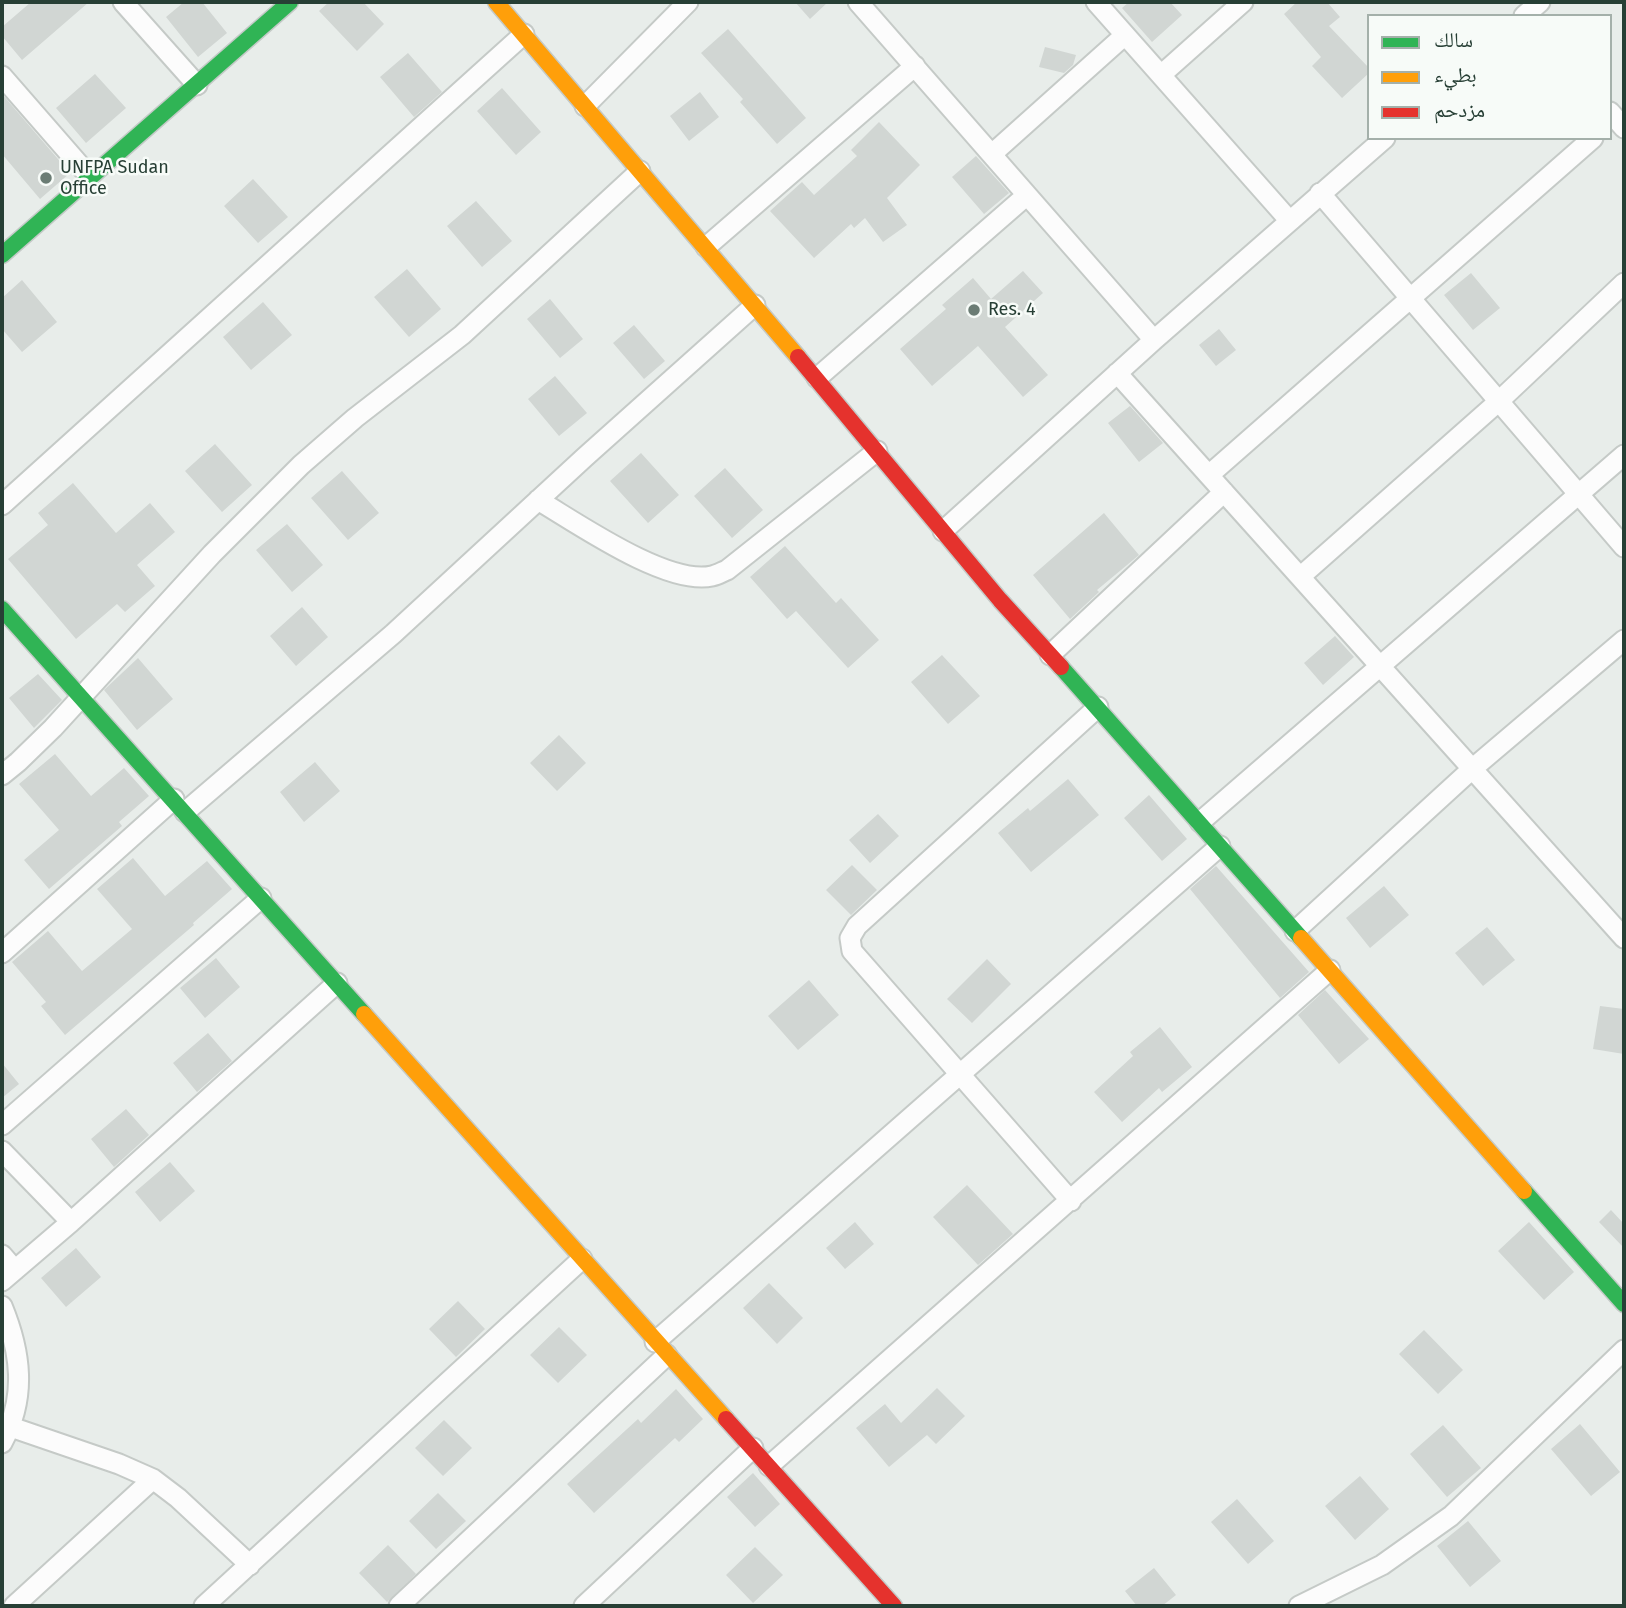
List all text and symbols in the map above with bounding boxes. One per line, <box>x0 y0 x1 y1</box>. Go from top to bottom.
legend <box>1367 14 1612 140</box>
text: سالك <box>1434 27 1473 53</box>
text: بطيء <box>1434 62 1477 88</box>
text: مزدحم <box>1434 97 1485 123</box>
place label: UNFPA Sudan Office <box>60 157 169 200</box>
marker: UNFPA Sudan Office <box>38 170 54 186</box>
place label: Res. 4 <box>988 299 1036 321</box>
marker: Res. 4 <box>966 302 982 318</box>

